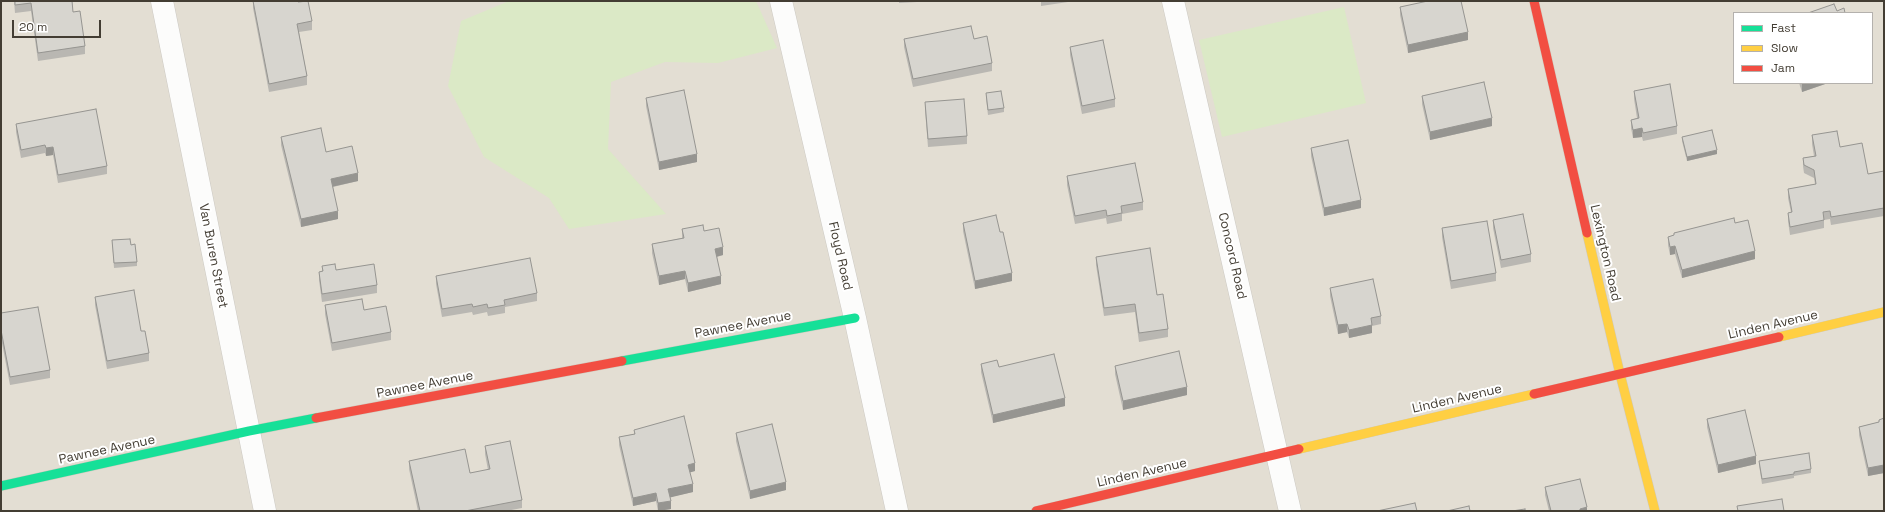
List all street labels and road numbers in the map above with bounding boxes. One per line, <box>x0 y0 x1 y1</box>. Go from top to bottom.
street label: Van Buren Street <box>195 202 231 310</box>
street label: Lexington Road <box>1586 203 1624 303</box>
street label: Concord Road <box>1214 211 1250 301</box>
street label: Floyd Road <box>825 220 855 292</box>
street label: Linden Avenue <box>1727 307 1819 343</box>
street label: Pawnee Avenue <box>693 308 793 342</box>
street label: Pawnee Avenue <box>375 368 475 402</box>
street label: Linden Avenue <box>1411 381 1503 417</box>
street label: Pawnee Avenue <box>57 432 157 468</box>
street label: Linden Avenue <box>1096 455 1188 491</box>

